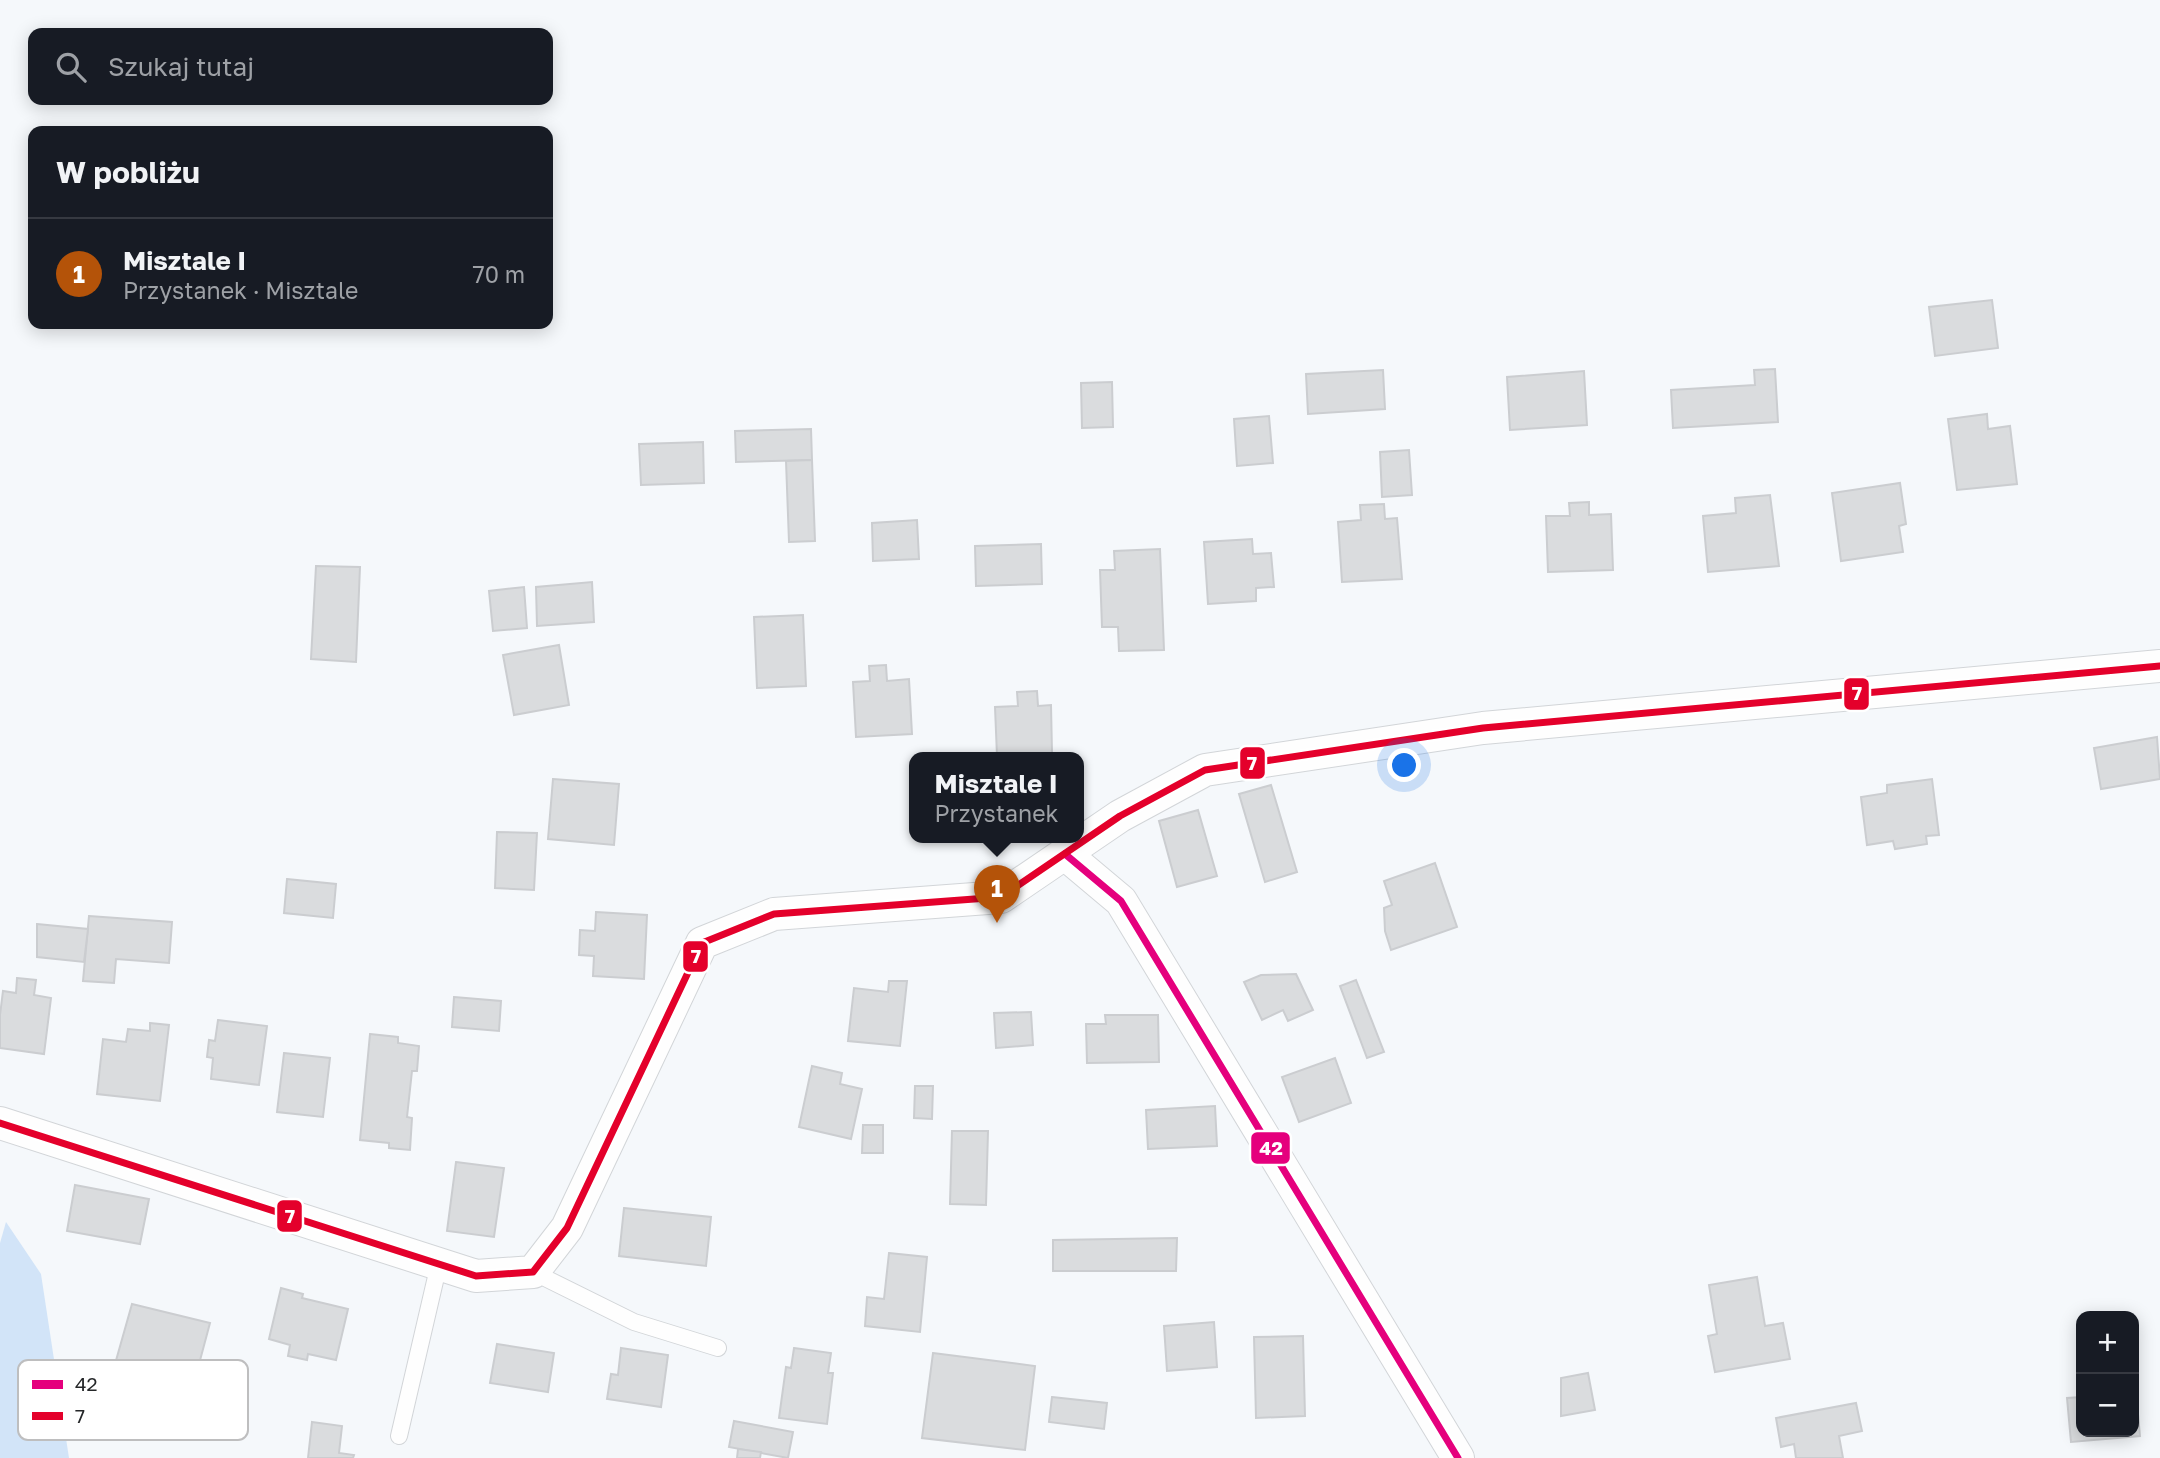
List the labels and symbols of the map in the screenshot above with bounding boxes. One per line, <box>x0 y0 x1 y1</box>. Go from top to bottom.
line badge: 7 <box>1843 677 1870 711</box>
text: 7 <box>1852 681 1862 704</box>
line badge: 7 <box>1239 746 1266 780</box>
your location <box>1387 748 1421 782</box>
text: 7 <box>1247 751 1257 774</box>
pin: 1 <box>974 865 1020 923</box>
line badge: 7 <box>682 940 709 973</box>
text: 7 <box>691 944 701 967</box>
line badge: 42 <box>1250 1131 1291 1165</box>
text: 42 <box>1259 1136 1283 1159</box>
line badge: 7 <box>276 1199 303 1233</box>
text: 7 <box>285 1204 295 1227</box>
legend <box>18 1360 248 1440</box>
text: 42 <box>75 1372 98 1395</box>
text: 7 <box>75 1404 85 1427</box>

